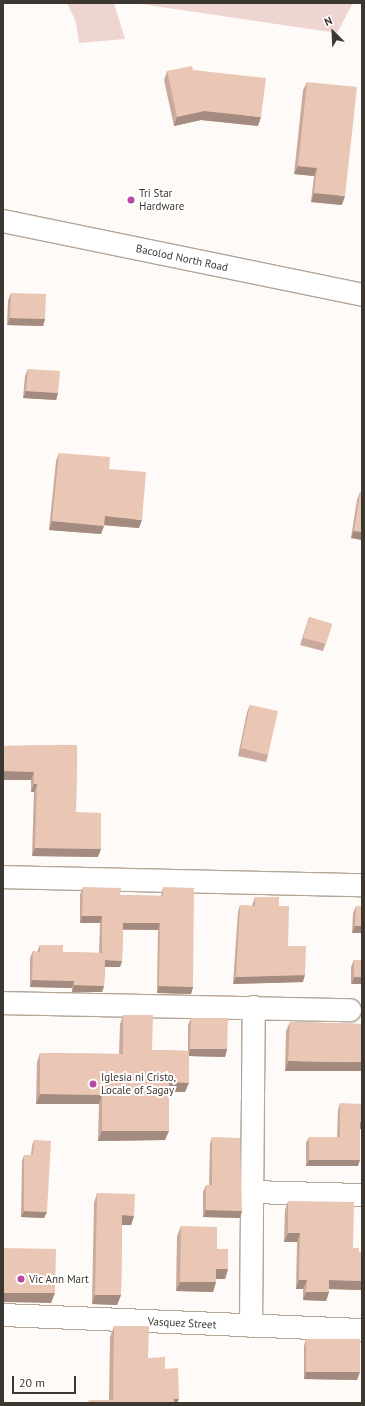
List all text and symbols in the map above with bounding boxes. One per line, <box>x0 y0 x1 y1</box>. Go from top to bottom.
north arrow <box>313 12 353 52</box>
text: N <box>322 13 334 29</box>
place label: Tri Star Hardware <box>139 187 184 213</box>
marker: Tri Star Hardware <box>126 195 136 205</box>
street label: Bacolod North Road <box>135 242 229 274</box>
place label: Iglesia ni Cristo, Locale of Sagay <box>101 1071 176 1097</box>
marker: Iglesia ni Cristo, Locale of Sagay <box>88 1079 98 1089</box>
place label: Vic Ann Mart <box>29 1272 89 1286</box>
marker: Vic Ann Mart <box>16 1274 26 1284</box>
street label: Vasquez Street <box>147 1315 217 1331</box>
scale bar <box>14 1368 78 1394</box>
text: 20 m <box>19 1375 45 1390</box>

